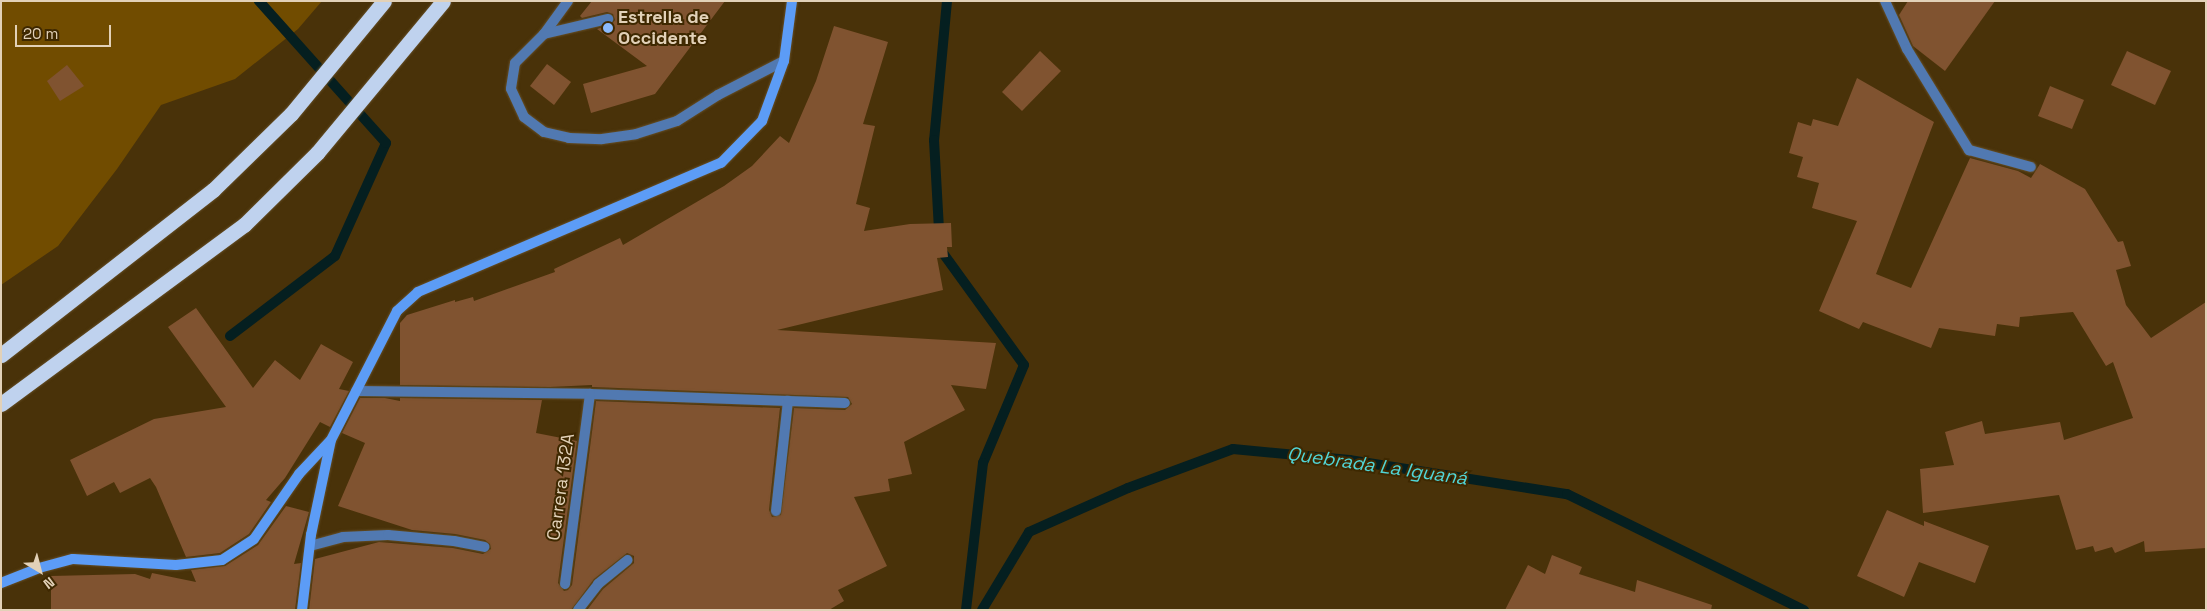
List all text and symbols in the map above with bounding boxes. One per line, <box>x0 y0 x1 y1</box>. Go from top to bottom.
place label: Estrella de Occidente <box>618 7 709 50</box>
scale bar <box>18 15 114 47</box>
marker: Estrella de Occidente <box>602 22 614 34</box>
text: 20 m <box>23 24 58 43</box>
street label: Carrera 132A <box>543 432 579 542</box>
water label: Quebrada La Iguaná <box>1286 442 1468 490</box>
north arrow <box>15 546 65 596</box>
text: N <box>40 573 58 593</box>

